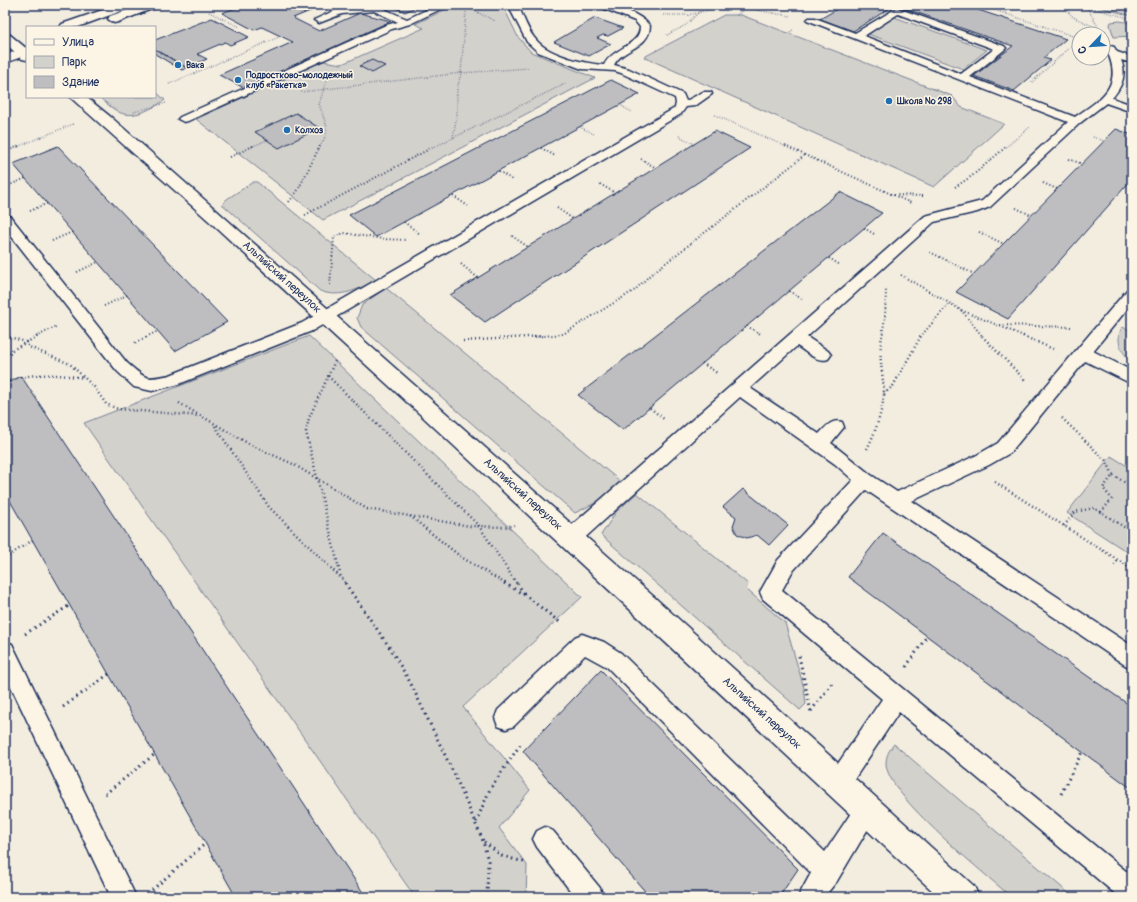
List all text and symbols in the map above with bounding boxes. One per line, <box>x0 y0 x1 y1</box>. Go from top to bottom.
legend <box>26 26 156 98</box>
north arrow <box>1071 26 1111 66</box>
text: Улица <box>62 35 94 50</box>
text: С <box>1075 44 1090 56</box>
text: Парк <box>62 55 87 70</box>
marker: Вака <box>173 60 183 70</box>
place label: Вака <box>186 60 205 71</box>
place label: Подростково-молодежный клуб «Ракетка» <box>246 70 353 91</box>
text: Здание <box>62 75 99 90</box>
marker: Подростково-молодежный клуб «Ракетка» <box>233 75 243 85</box>
marker: Школа № 298 <box>884 96 894 106</box>
place label: Школа № 298 <box>896 96 952 107</box>
marker: Колхоз <box>282 125 292 135</box>
place label: Колхоз <box>295 125 324 136</box>
street label: Альпийский переулок <box>240 238 324 316</box>
street label: Альпийский переулок <box>481 455 565 533</box>
street label: Альпийский переулок <box>720 674 804 752</box>

